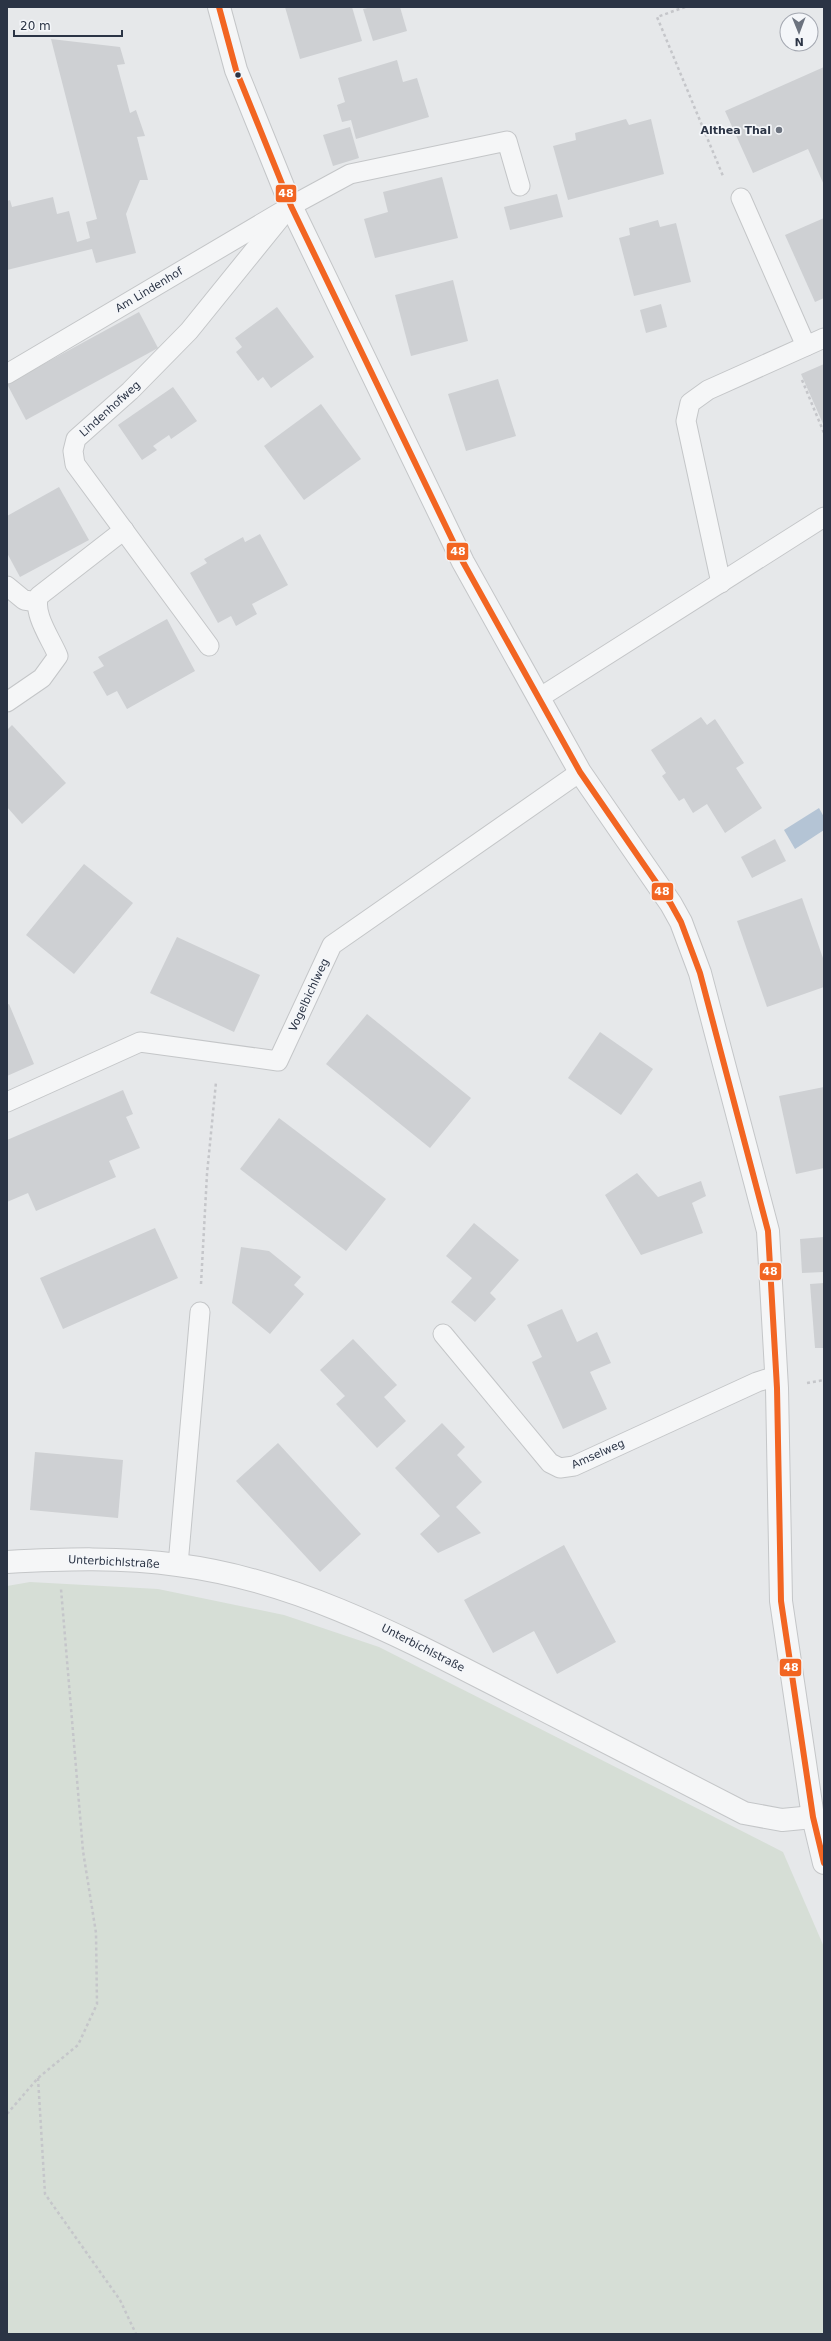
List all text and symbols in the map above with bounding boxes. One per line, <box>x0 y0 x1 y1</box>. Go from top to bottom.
scale bar <box>14 12 122 38</box>
north arrow <box>779 12 819 52</box>
text: 20 m <box>20 19 51 33</box>
text: N <box>794 35 804 48</box>
unlabelled marker <box>233 70 243 80</box>
place label: Althea Thal <box>700 124 771 137</box>
marker: Althea Thal <box>774 125 784 135</box>
line badge: 48 <box>275 184 297 203</box>
text: 48 <box>278 187 294 200</box>
street label: Am Lindenhof <box>113 264 186 315</box>
street label: Lindenhofweg <box>77 378 143 440</box>
line badge: 48 <box>446 542 469 561</box>
text: 48 <box>450 545 466 558</box>
line badge: 48 <box>651 882 674 901</box>
text: 48 <box>654 885 670 898</box>
street label: Vogelbichlweg <box>286 956 332 1034</box>
line badge: 48 <box>759 1262 782 1281</box>
text: 48 <box>762 1265 778 1278</box>
street label: Amselweg <box>570 1437 626 1471</box>
street label: Unterbichlstraße <box>68 1553 160 1571</box>
street label: Unterbichlstraße <box>379 1621 467 1675</box>
line badge: 48 <box>779 1658 802 1677</box>
text: 48 <box>783 1661 799 1674</box>

